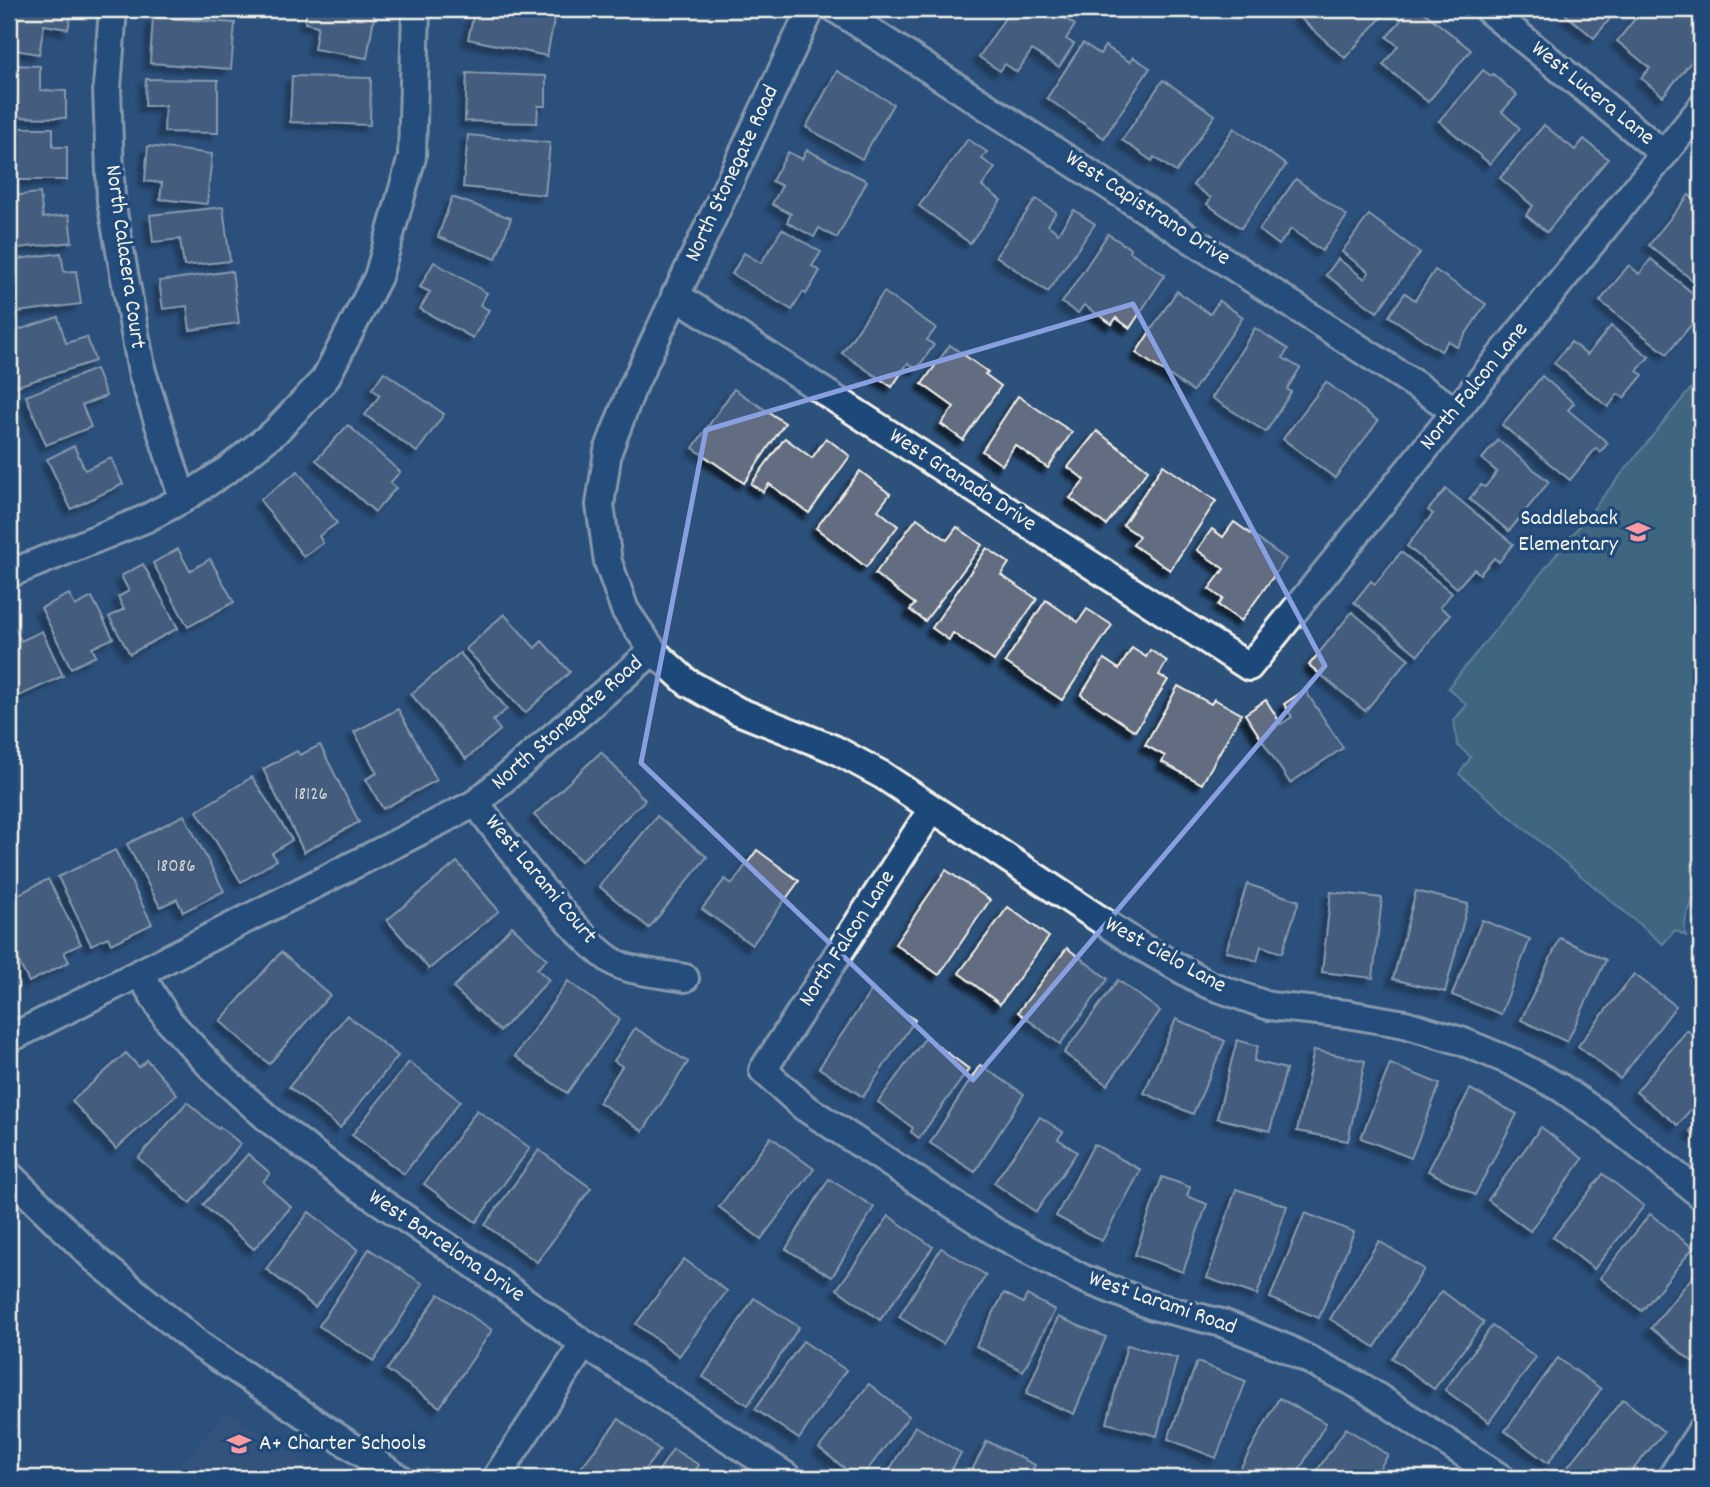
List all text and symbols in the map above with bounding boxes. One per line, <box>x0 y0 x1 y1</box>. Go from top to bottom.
street label: West Lucera Lane <box>1523 34 1661 154</box>
street label: North Stonegate Road <box>678 80 788 268</box>
street label: West Capistrano Drive <box>1058 143 1236 275</box>
street label: North Calacera Court <box>95 163 153 351</box>
street label: North Falcon Lane <box>1413 316 1537 458</box>
street label: West Granada Drive <box>882 421 1042 541</box>
place label: Saddleback Elementary <box>1518 503 1619 562</box>
school or university icon: Saddleback Elementary <box>1624 518 1652 546</box>
street label: North Stonegate Road <box>485 649 651 799</box>
house number: 18126 <box>294 782 328 809</box>
street label: West Larami Court <box>476 808 604 952</box>
house number: 18086 <box>156 854 196 881</box>
street label: North Falcon Lane <box>791 864 905 1014</box>
street label: West Cielo Lane <box>1098 909 1232 1003</box>
street label: West Barcelona Drive <box>361 1182 531 1312</box>
street label: West Larami Road <box>1084 1263 1240 1345</box>
place label: A+ Charter Schools <box>259 1428 426 1461</box>
school or university icon: A+ Charter Schools <box>225 1430 253 1458</box>

